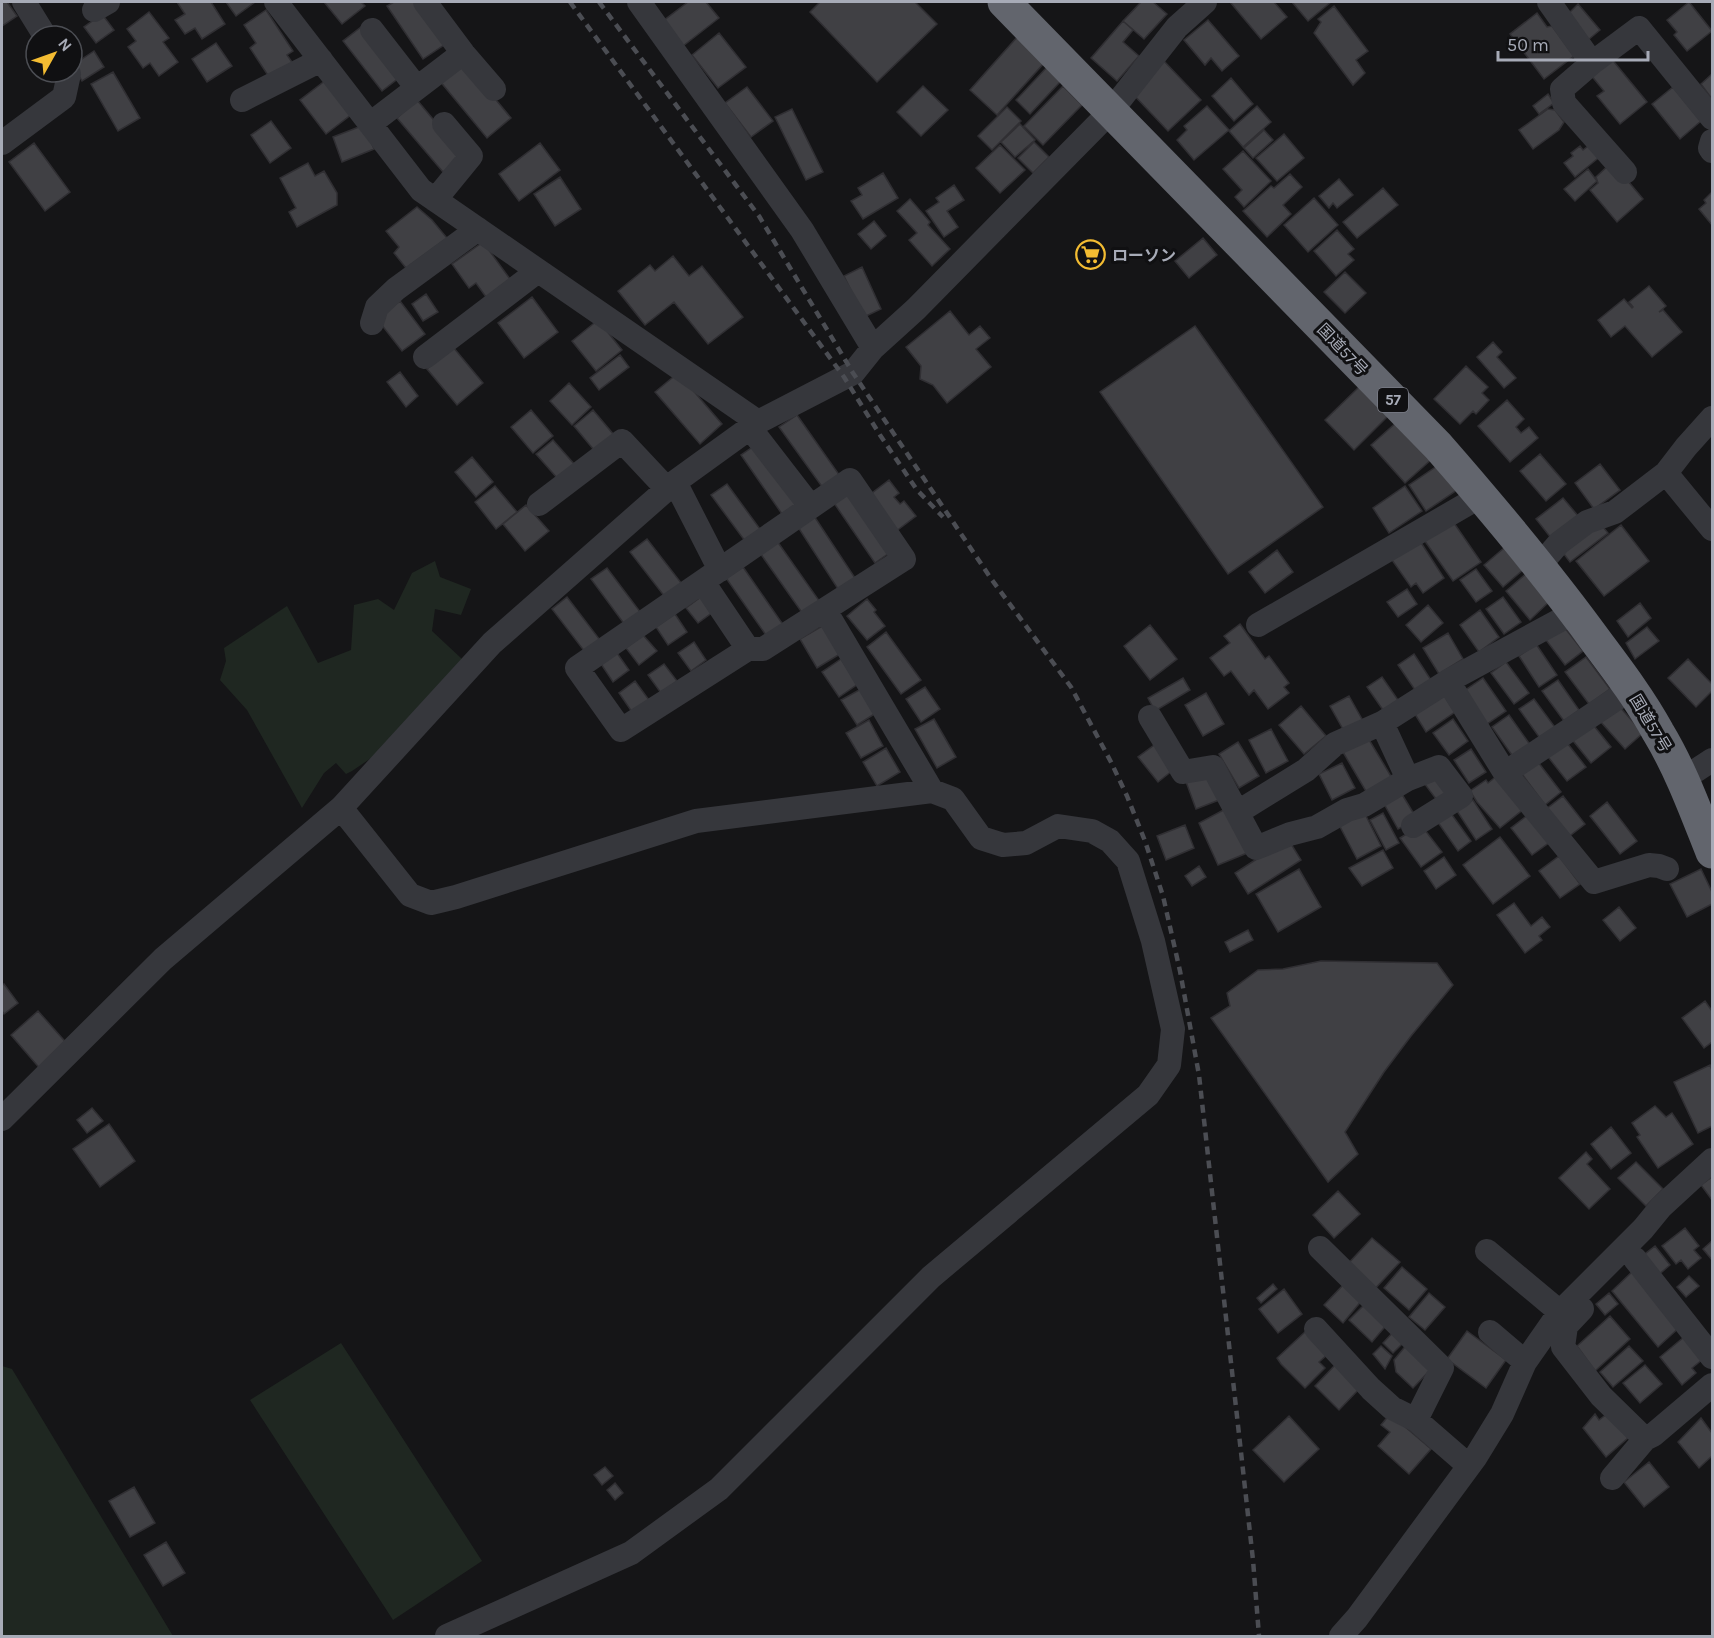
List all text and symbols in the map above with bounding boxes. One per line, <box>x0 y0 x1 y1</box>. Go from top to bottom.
north arrow <box>24 24 84 84</box>
scale bar <box>1498 24 1648 62</box>
text: N <box>54 34 76 55</box>
text: 50 m <box>1507 34 1549 56</box>
supermarket icon: ローソン <box>1075 239 1107 271</box>
place label: ローソン <box>1112 246 1176 265</box>
street label: 国道57号 <box>1313 320 1372 379</box>
road number: 57 <box>1378 388 1408 412</box>
street label: 国道57号 <box>1626 691 1675 756</box>

